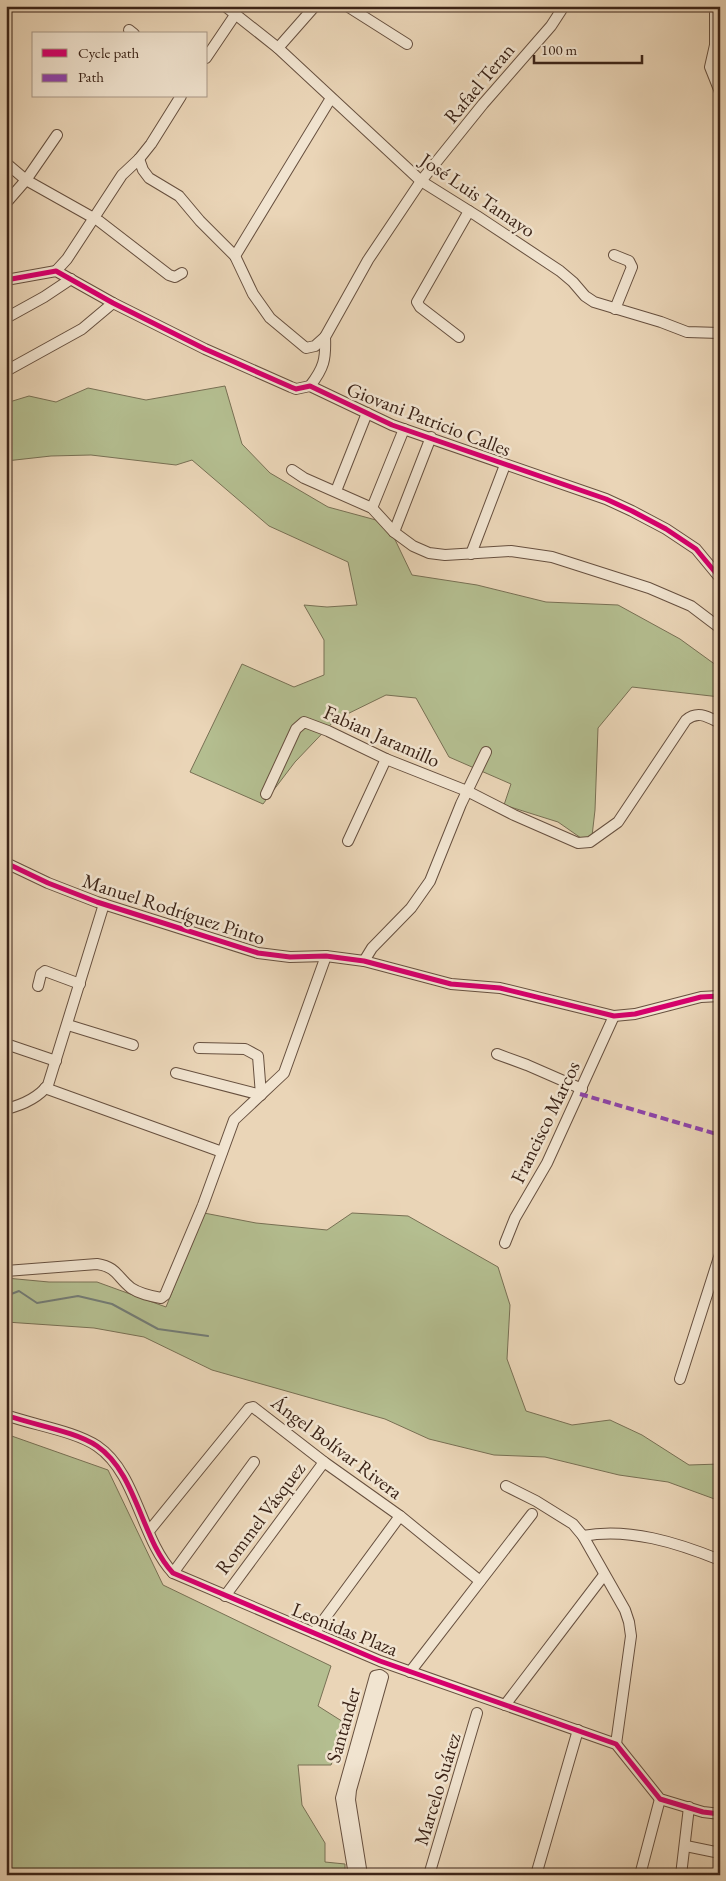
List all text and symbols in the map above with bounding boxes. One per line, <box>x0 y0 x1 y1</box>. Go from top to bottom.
legend <box>32 32 208 98</box>
scale bar <box>534 32 641 64</box>
street label: Rafael Teran <box>438 37 520 129</box>
text: 100 m <box>541 40 578 59</box>
text: Cycle path <box>78 43 140 62</box>
text: Path <box>78 67 104 86</box>
street label: José Luis Tamayo <box>414 146 541 243</box>
street label: Giovani Patricio Calles <box>343 376 515 462</box>
street label: Fabian Jaramillo <box>320 699 444 773</box>
street label: Manuel Rodríguez Pinto <box>79 867 269 951</box>
street label: Francisco Marcos <box>504 1057 586 1187</box>
street label: Ángel Bolívar Rivera <box>265 1389 408 1505</box>
street label: Rommel Vásquez <box>209 1456 311 1579</box>
street label: Leonidas Plaza <box>288 1596 402 1662</box>
street label: Santander <box>320 1684 366 1766</box>
street label: Marcelo Suárez <box>408 1729 467 1848</box>

